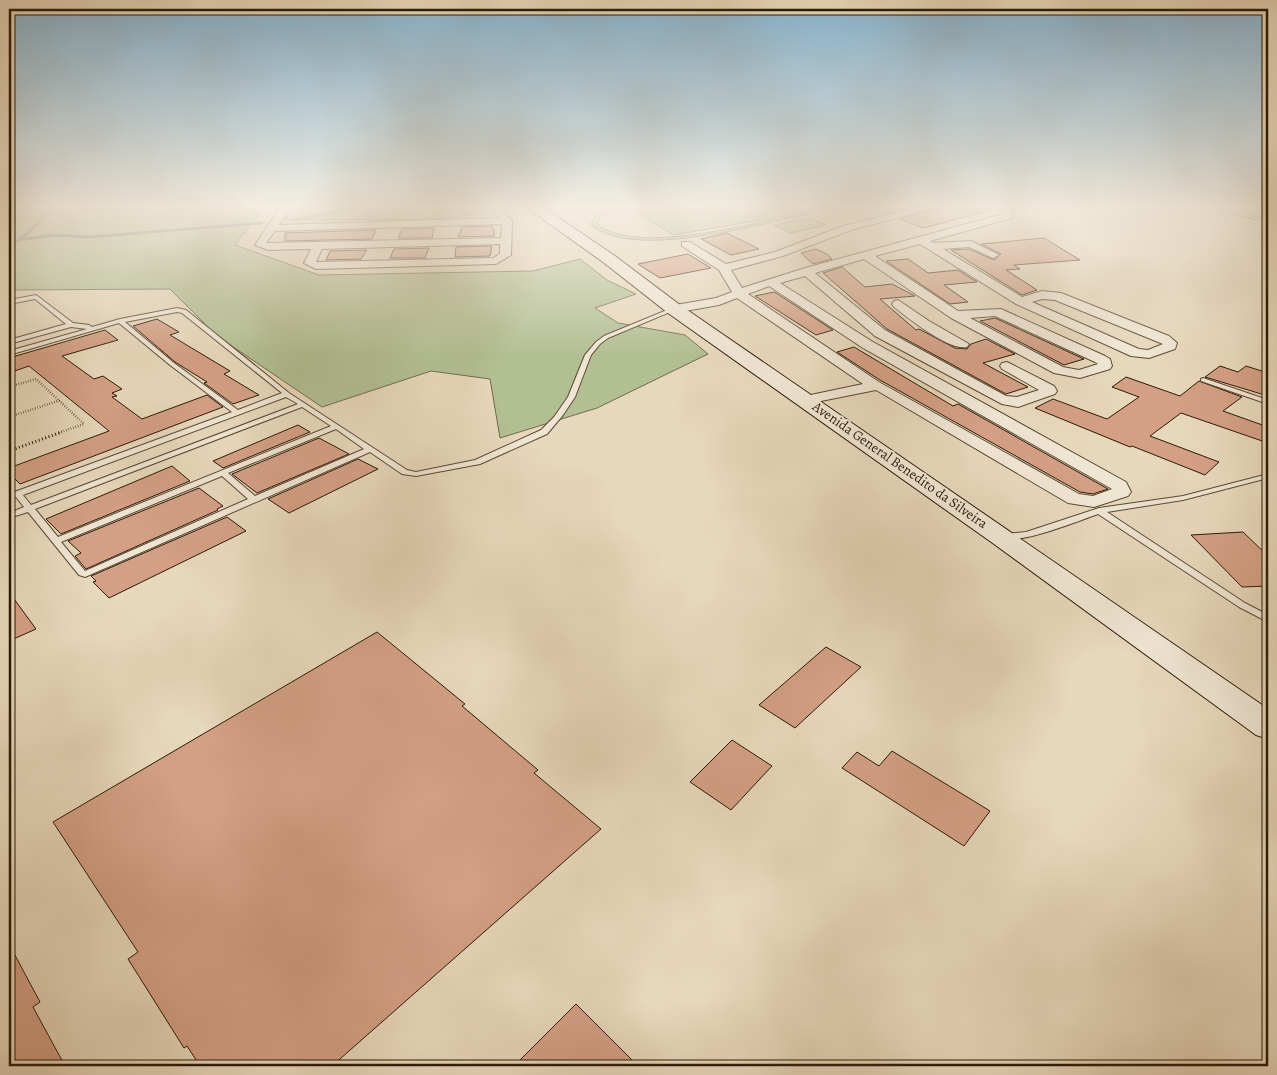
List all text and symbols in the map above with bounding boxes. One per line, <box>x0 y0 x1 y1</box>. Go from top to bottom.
street label: Avenida General Benedito da Silveira <box>808 397 992 533</box>

